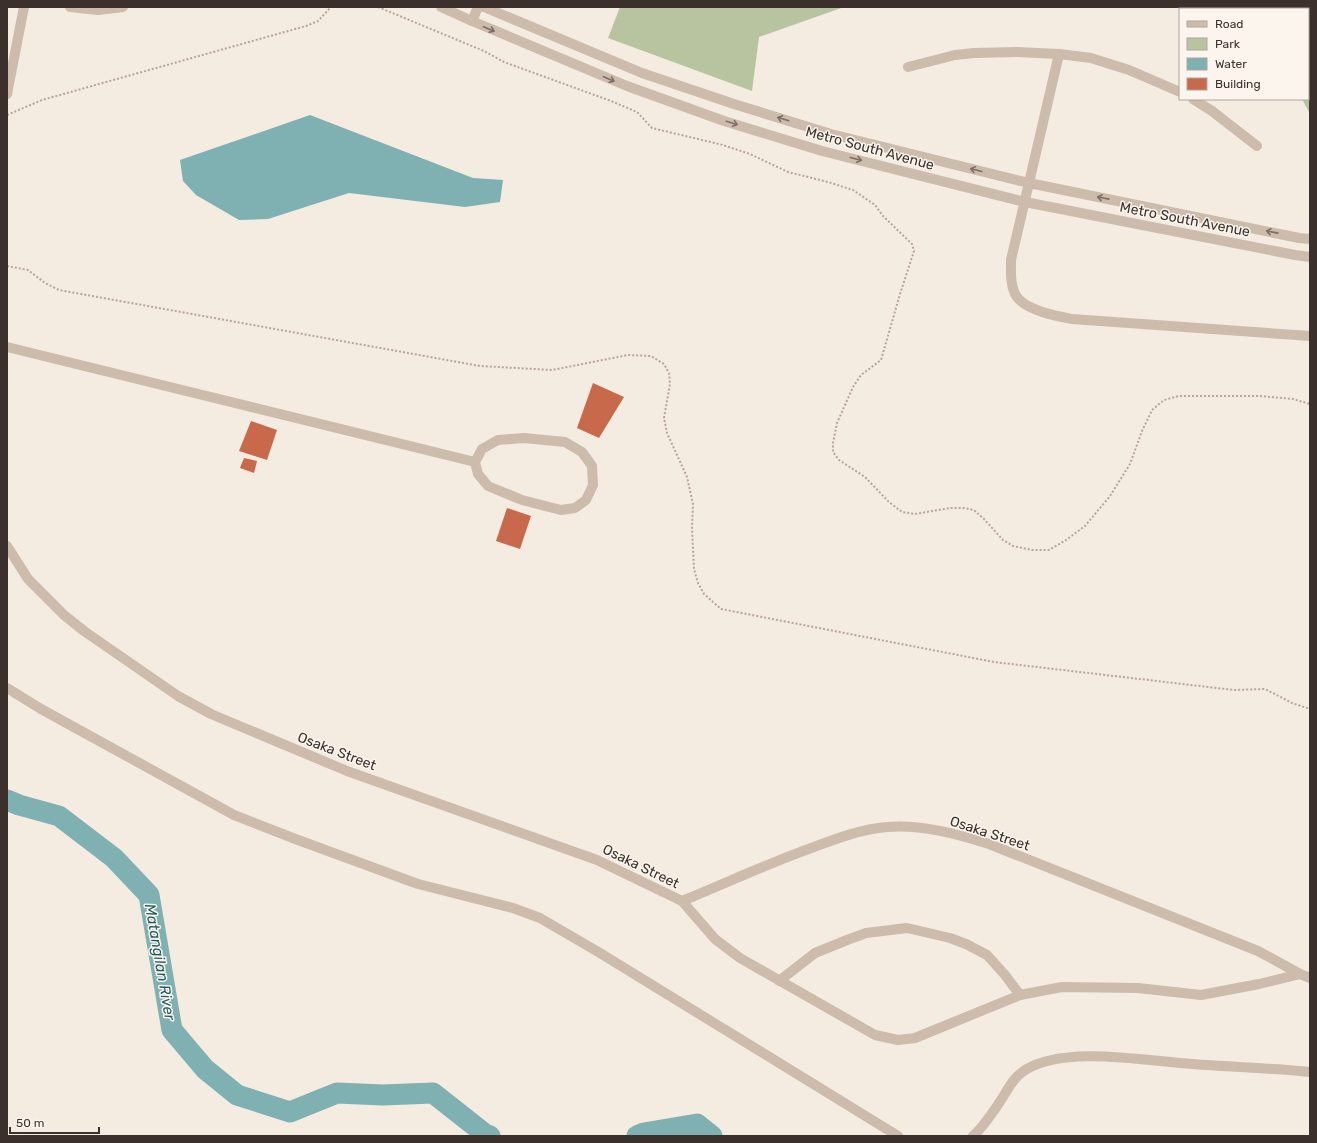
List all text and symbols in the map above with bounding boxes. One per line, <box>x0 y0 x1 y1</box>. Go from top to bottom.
legend <box>1179 8 1309 100</box>
text: Road <box>1215 17 1243 31</box>
one-way arrow <box>483 25 495 33</box>
text: Park <box>1215 37 1241 51</box>
text: Water <box>1215 57 1247 71</box>
one-way arrow <box>603 75 615 83</box>
text: Building <box>1215 77 1261 91</box>
one-way arrow <box>777 115 790 122</box>
one-way arrow <box>725 120 738 127</box>
street label: Metro South Avenue <box>804 123 936 174</box>
one-way arrow <box>850 156 863 163</box>
one-way arrow <box>970 166 983 174</box>
one-way arrow <box>1097 194 1110 202</box>
street label: Metro South Avenue <box>1118 199 1252 240</box>
one-way arrow <box>1265 228 1278 236</box>
street label: Osaka Street <box>295 729 379 774</box>
street label: Osaka Street <box>948 813 1032 855</box>
street label: Osaka Street <box>600 841 682 893</box>
water label: Matangilan River <box>141 902 179 1023</box>
scale bar <box>10 1109 99 1135</box>
text: 50 m <box>16 1116 44 1130</box>

